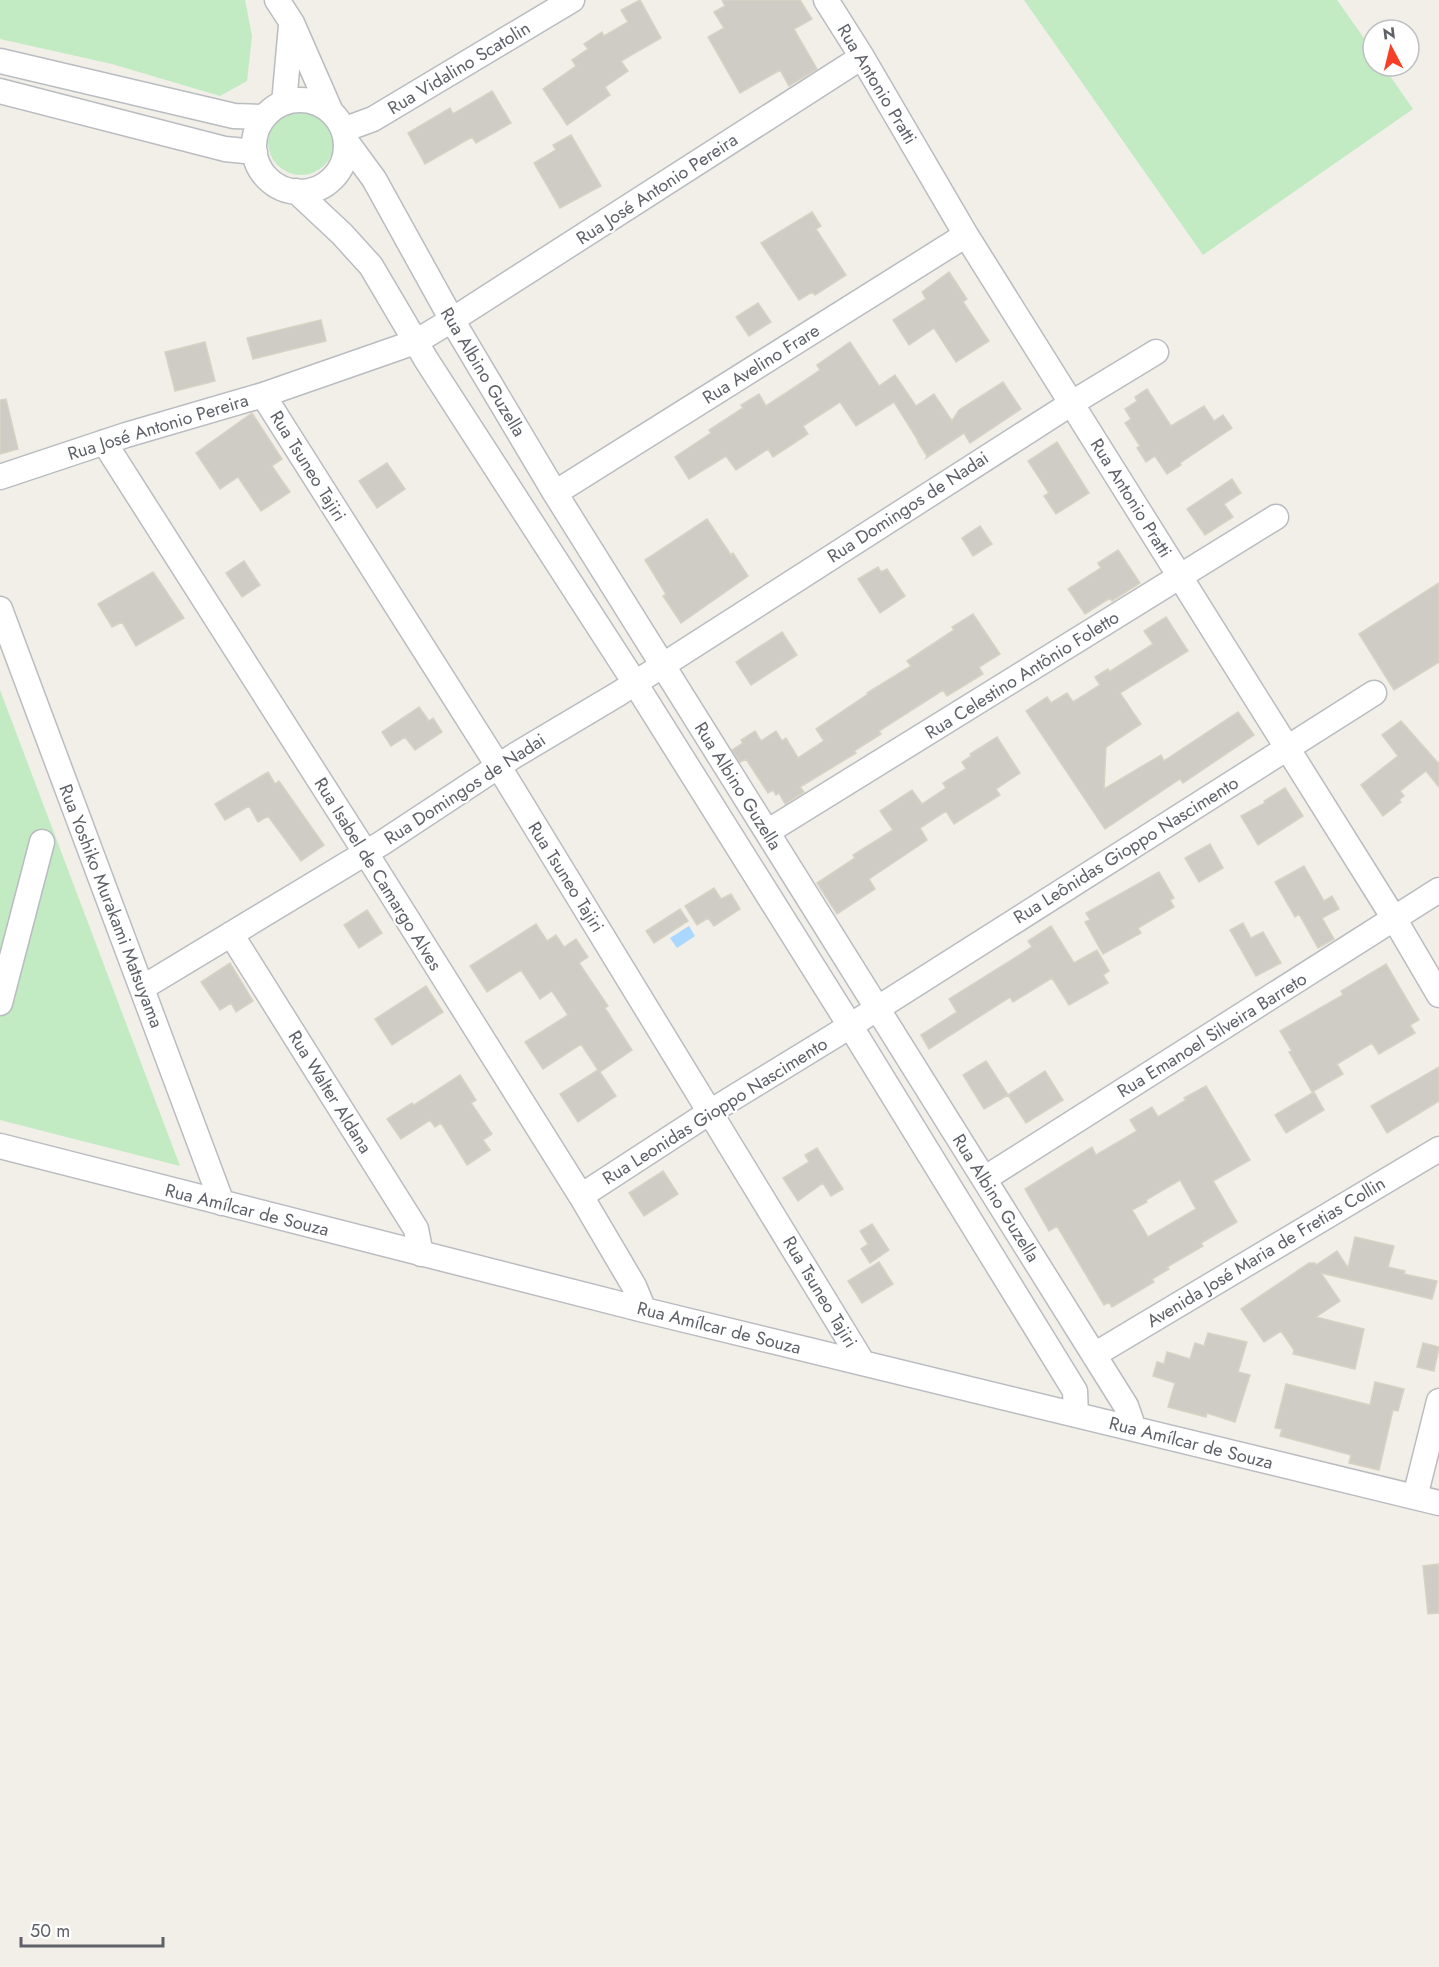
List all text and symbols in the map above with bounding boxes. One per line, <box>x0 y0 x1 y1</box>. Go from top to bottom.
street label: Rua Vidalino Scatolin <box>383 15 535 121</box>
north arrow <box>1361 18 1421 78</box>
street label: Rua Antonio Pratti <box>831 19 923 149</box>
text: N <box>1382 21 1397 46</box>
street label: Rua José Antonio Pereira <box>571 127 743 251</box>
street label: Rua Albino Guzella <box>434 302 532 442</box>
street label: Rua Avelino Frare <box>697 318 825 410</box>
street label: Rua José Antonio Pereira <box>64 387 252 467</box>
street label: Rua Tsuneo Tajiri <box>264 406 352 526</box>
street label: Rua Antonio Pratti <box>1084 433 1178 563</box>
street label: Rua Domingos de Nadai <box>822 445 994 569</box>
street label: Rua Celestino Antônio Foletto <box>920 604 1124 746</box>
street label: Rua Albino Guzella <box>688 717 788 855</box>
street label: Rua Domingos de Nadai <box>379 727 551 851</box>
street label: Rua Leônidas Gioppo Nascimento <box>1009 770 1244 930</box>
street label: Rua Isabel de Camargo Alves <box>308 772 448 976</box>
street label: Rua Yoshiko Murakami Matsuyama <box>52 780 170 1032</box>
street label: Rua Tsuneo Tajiri <box>522 817 610 937</box>
street label: Rua Emanoel Silveira Barreto <box>1112 966 1312 1104</box>
street label: Rua Walter Aldana <box>282 1025 378 1159</box>
street label: Rua Leonidas Gioppo Nascimento <box>598 1031 833 1191</box>
street label: Rua Albino Guzella <box>946 1129 1046 1267</box>
street label: Avenida José Maria de Fretias Collin <box>1142 1170 1390 1334</box>
street label: Rua Amílcar de Souza <box>162 1177 332 1243</box>
street label: Rua Tsuneo Tajiri <box>776 1231 864 1353</box>
street label: Rua Amílcar de Souza <box>634 1295 804 1361</box>
street label: Rua Amílcar de Souza <box>1106 1410 1276 1476</box>
scale bar <box>21 1910 164 1948</box>
text: 50 m <box>30 1918 70 1944</box>

